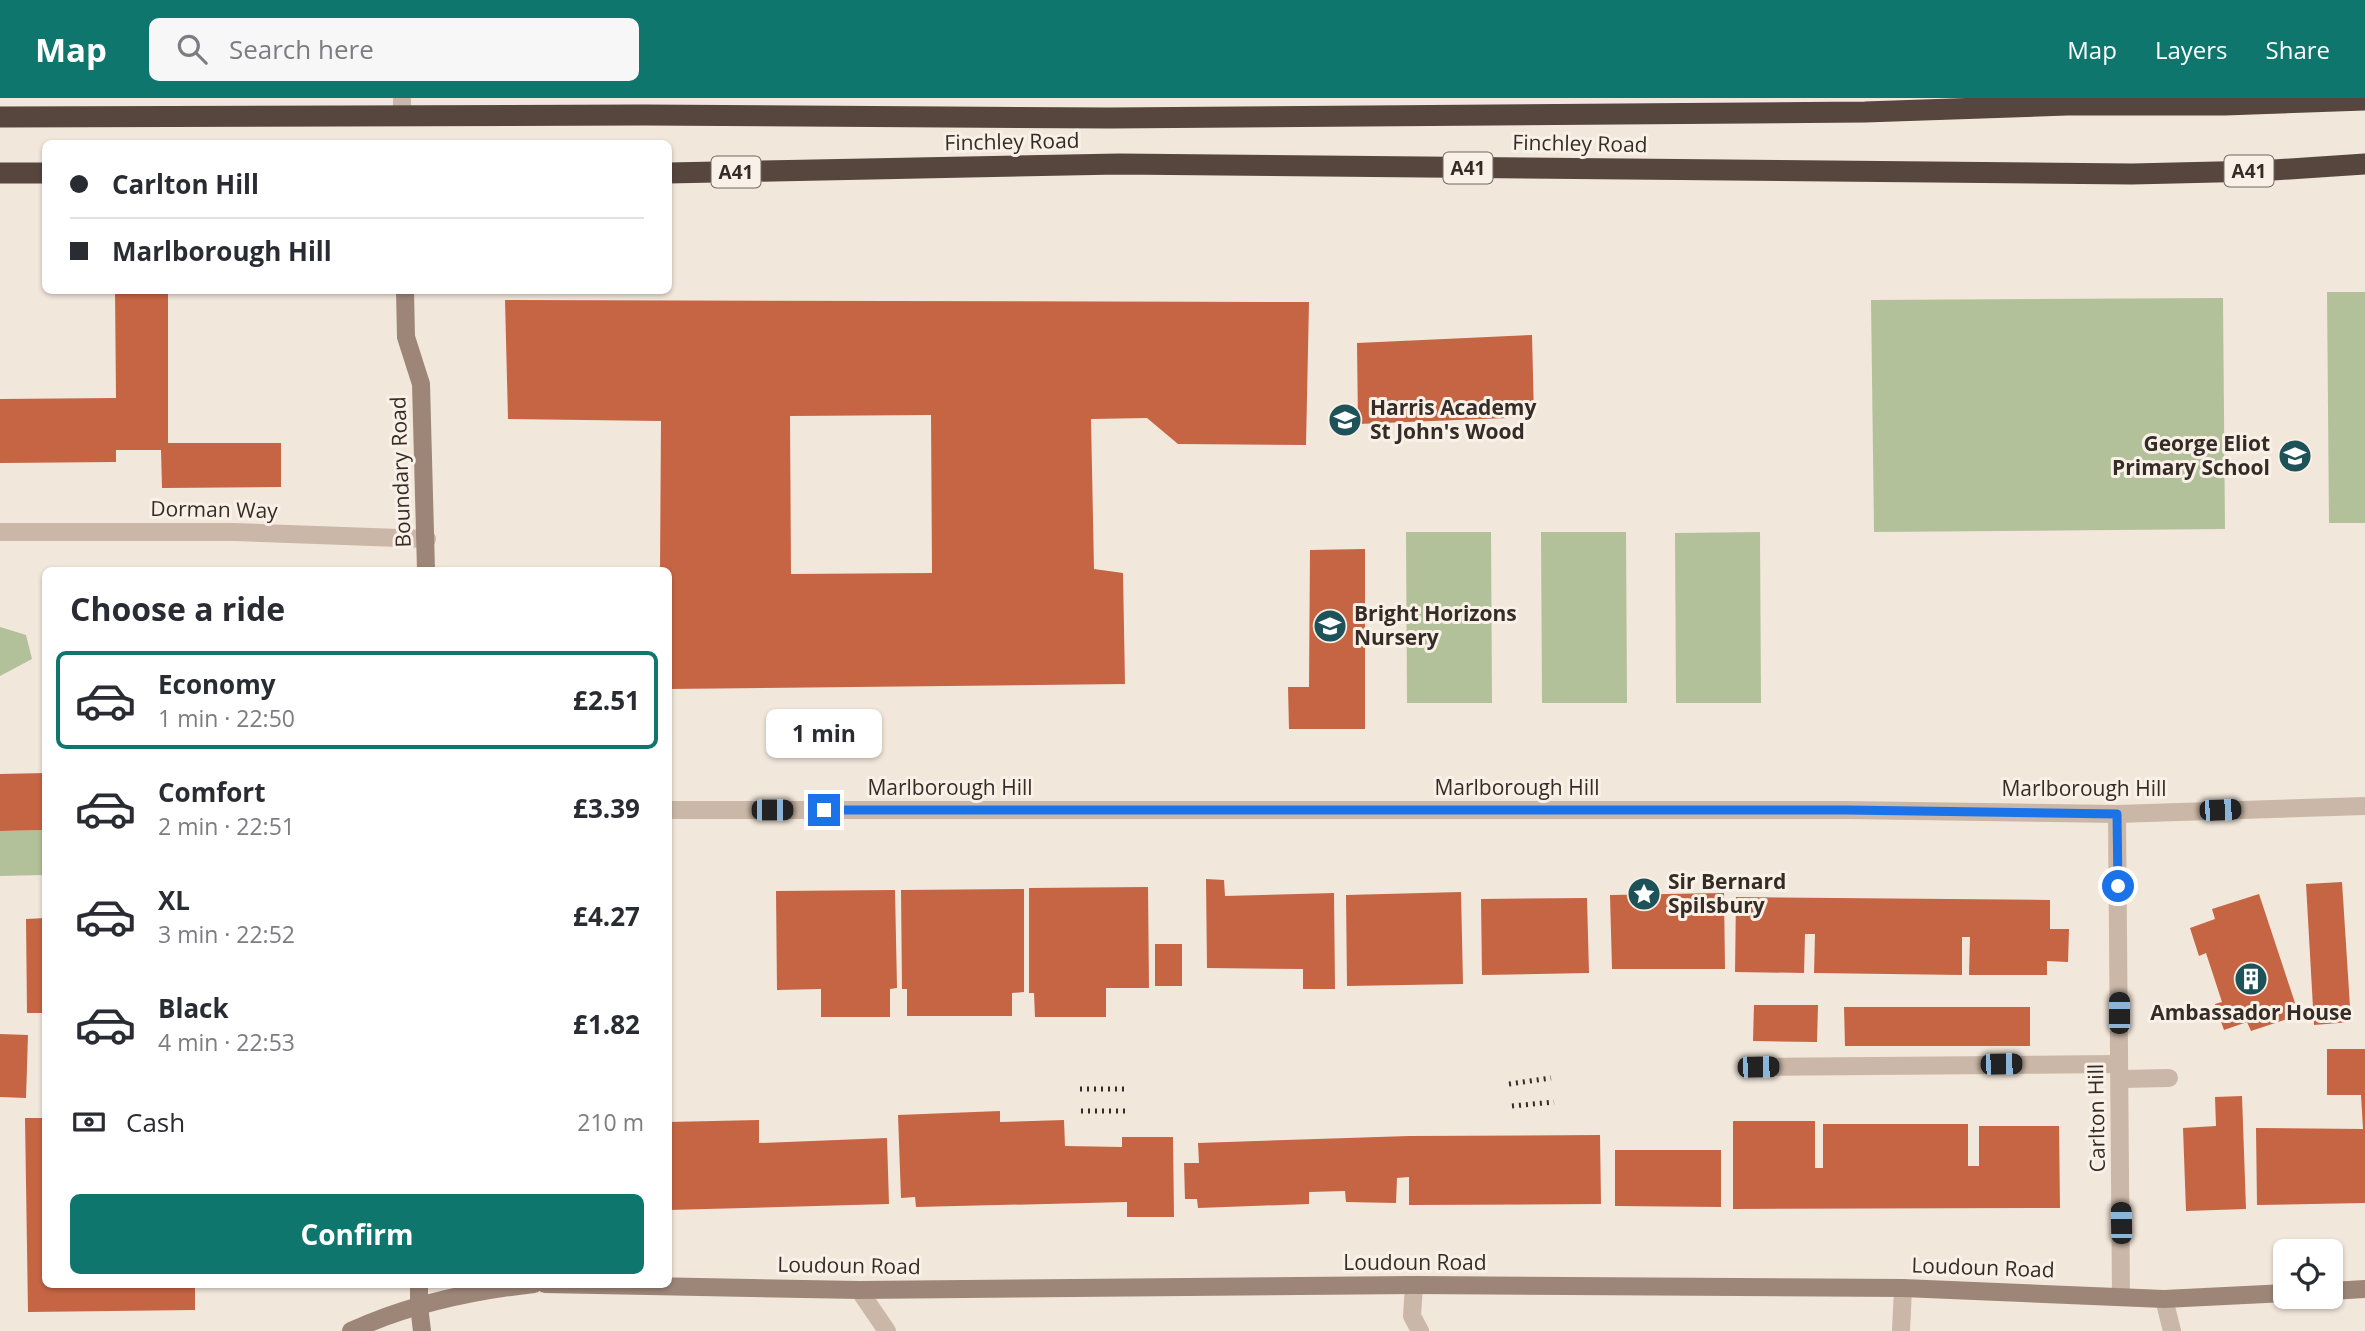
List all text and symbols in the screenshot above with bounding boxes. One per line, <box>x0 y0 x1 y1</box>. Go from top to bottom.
search box <box>149 18 639 81</box>
text: Map <box>35 27 107 72</box>
icon: search <box>173 30 211 68</box>
text: Search here <box>229 31 374 67</box>
text: Map <box>2067 33 2117 66</box>
text: Layers <box>2155 33 2228 66</box>
text: Share <box>2266 33 2330 66</box>
street label: Finchley Road <box>944 126 1080 156</box>
street label: Finchley Road <box>1512 128 1648 158</box>
road number: A41 <box>1444 152 1492 184</box>
road number: A41 <box>712 156 760 188</box>
road number: A41 <box>2224 156 2274 186</box>
text: Carlton Hill <box>112 166 259 202</box>
text: Marlborough Hill <box>112 233 332 269</box>
place label: Harris Academy St John's Wood <box>1370 393 1536 445</box>
street label: Boundary Road <box>383 396 417 548</box>
school or university icon: Harris Academy St John's Wood <box>1326 401 1364 439</box>
place label: George Eliot Primary School <box>2112 429 2270 481</box>
school or university icon: George Eliot Primary School <box>2276 437 2314 475</box>
street label: Dorman Way <box>150 494 278 524</box>
text: Choose a ride <box>70 587 285 630</box>
place label: Bright Horizons Nursery <box>1354 599 1517 651</box>
school or university icon: Bright Horizons Nursery <box>1311 607 1349 645</box>
text: Economy <box>158 666 276 702</box>
icon: car <box>74 669 137 732</box>
text: £2.51 <box>573 682 640 718</box>
text: 1 min · 22:50 <box>158 702 295 734</box>
callout: 1 min <box>766 708 882 758</box>
text: 1 min <box>792 717 856 749</box>
street label: Marlborough Hill <box>867 773 1033 801</box>
street label: Marlborough Hill <box>1434 773 1600 801</box>
text: Comfort <box>158 774 265 810</box>
street label: Marlborough Hill <box>2001 774 2167 802</box>
icon: car <box>74 777 137 840</box>
text: £3.39 <box>573 790 640 826</box>
route end <box>808 794 840 826</box>
car <box>2199 799 2242 821</box>
car <box>752 800 794 821</box>
text: 2 min · 22:51 <box>158 810 295 842</box>
place label: Sir Bernard Spilsbury <box>1668 867 1786 919</box>
route start <box>2102 870 2134 902</box>
place icon: Sir Bernard Spilsbury <box>1625 875 1663 913</box>
text: XL <box>158 882 190 918</box>
icon: car <box>74 885 137 948</box>
text: £4.27 <box>573 898 640 934</box>
text: 3 min · 22:52 <box>158 918 295 950</box>
building icon: Ambassador House <box>2232 960 2270 998</box>
text: Black <box>158 990 229 1026</box>
car <box>2109 992 2130 1034</box>
icon: car <box>74 993 137 1056</box>
place label: Ambassador House <box>2150 998 2352 1026</box>
text: £1.82 <box>573 1006 640 1042</box>
text: 4 min · 22:53 <box>158 1026 295 1058</box>
car <box>1980 1053 2023 1075</box>
car <box>1737 1056 1780 1078</box>
street label: Carlton Hill <box>2081 1063 2111 1173</box>
icon: cash <box>70 1103 108 1141</box>
text: Cash <box>126 1104 185 1140</box>
text: 210 m <box>577 1106 644 1138</box>
button: Confirm <box>70 1194 644 1274</box>
car <box>2111 1202 2132 1244</box>
map controls <box>2273 1239 2343 1309</box>
button: locate <box>2273 1239 2343 1309</box>
street label: Loudoun Road <box>1343 1248 1487 1276</box>
street label: Loudoun Road <box>777 1250 921 1280</box>
street label: Loudoun Road <box>1911 1251 2055 1283</box>

